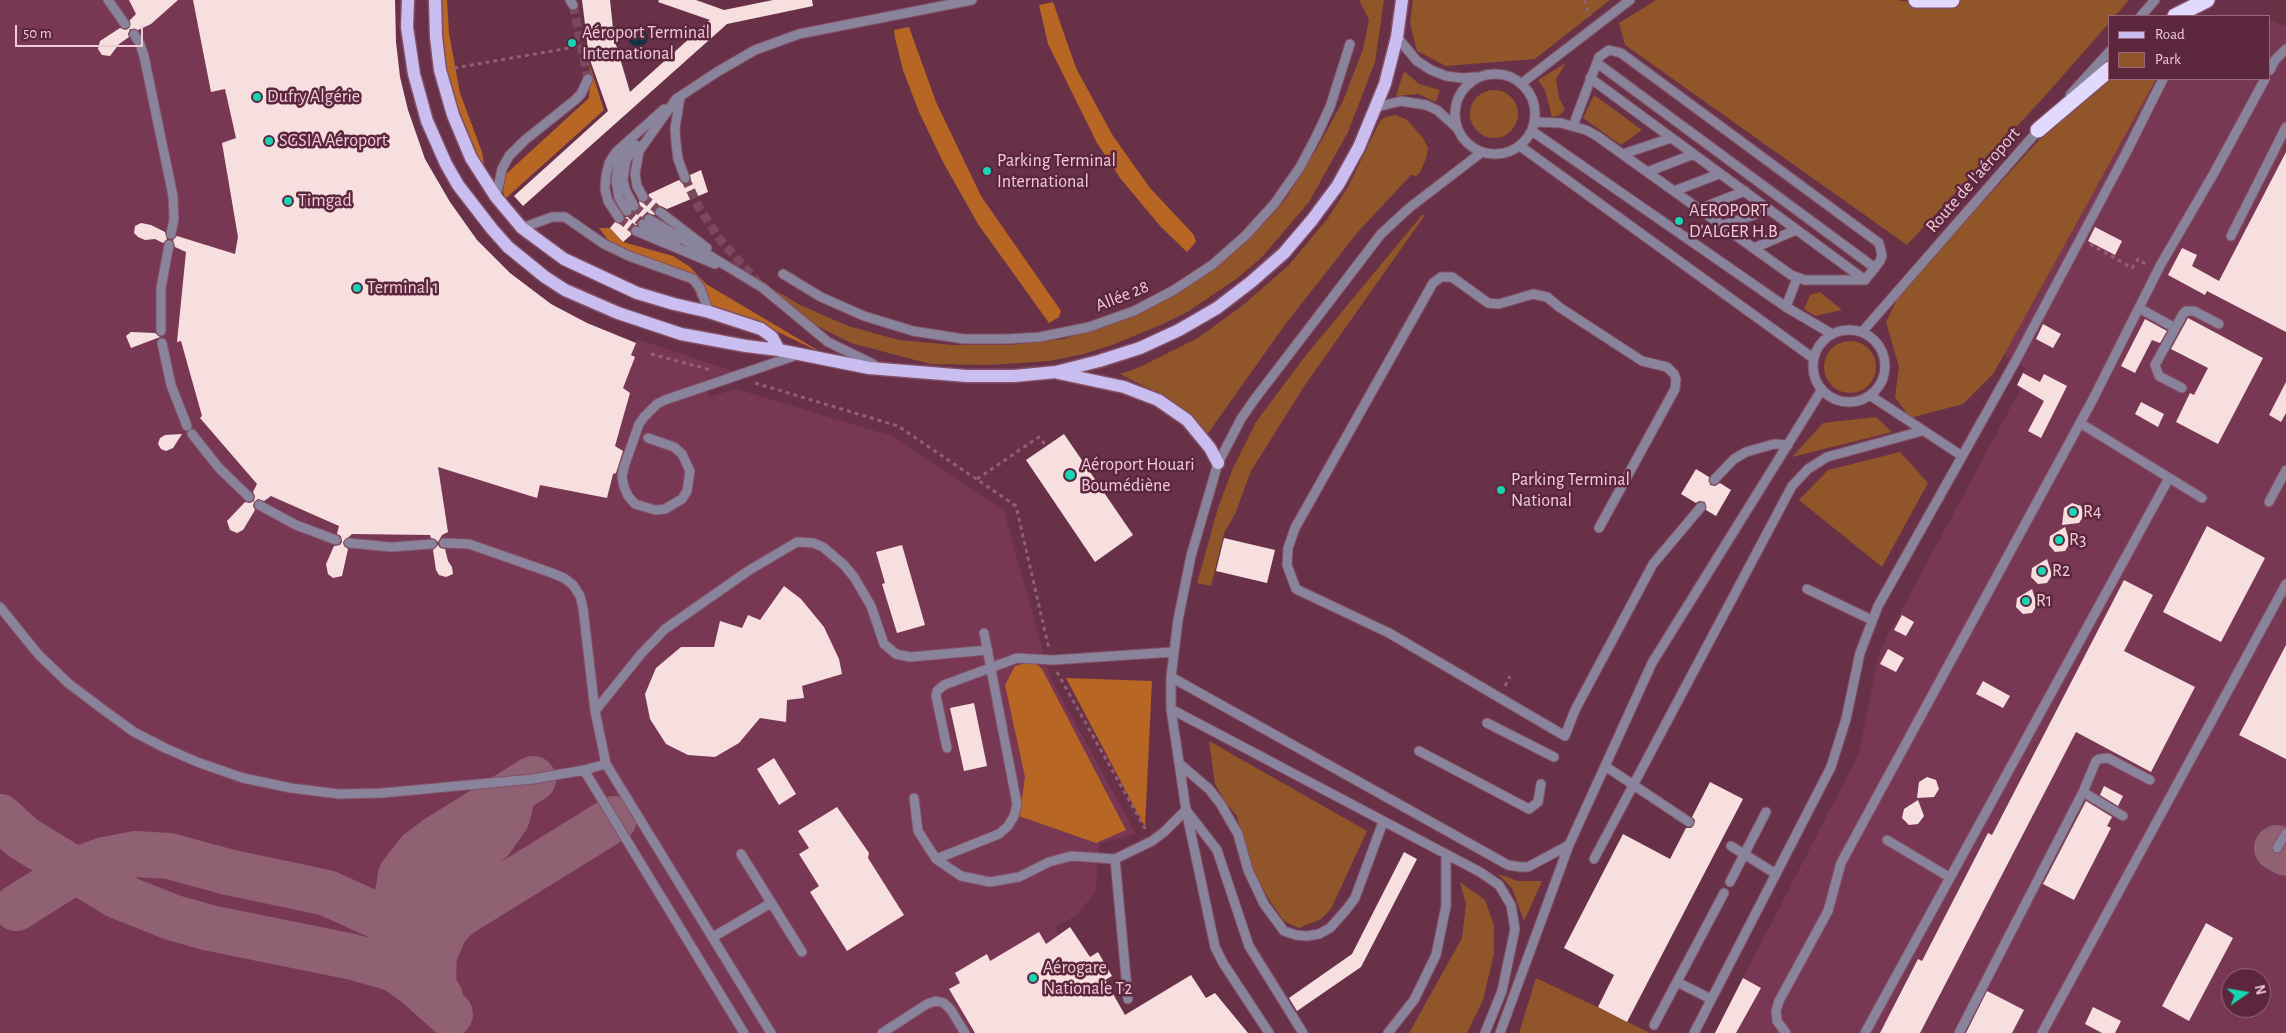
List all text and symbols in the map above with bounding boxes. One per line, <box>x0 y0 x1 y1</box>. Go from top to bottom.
scale bar <box>18 15 145 47</box>
legend <box>2108 15 2271 80</box>
place label: Aéroport Terminal International <box>582 22 710 64</box>
text: 50 m <box>23 26 52 41</box>
text: Road <box>2155 27 2185 42</box>
marker: Aéroport Terminal International <box>566 37 578 49</box>
text: Park <box>2155 52 2181 67</box>
place label: Dufry Algérie <box>267 86 360 108</box>
marker: Dufry Algérie <box>251 91 263 103</box>
street label: Route de l'aéroport <box>1921 123 2025 237</box>
place label: SGSIA Aéroport <box>279 130 387 152</box>
marker: SGSIA Aéroport <box>263 135 275 147</box>
place label: Parking Terminal International <box>997 150 1116 192</box>
marker: Parking Terminal International <box>981 165 993 177</box>
place label: Timgad <box>298 190 352 212</box>
marker: Timgad <box>282 195 294 207</box>
place label: AEROPORT D'ALGER H.B <box>1689 200 1778 242</box>
marker: AEROPORT D'ALGER H.B <box>1673 215 1685 227</box>
street label: Allée 28 <box>1092 276 1152 316</box>
place label: Terminal 1 <box>367 277 439 299</box>
marker: Terminal 1 <box>351 282 363 294</box>
place label: Aéroport Houari Boumédiène <box>1081 454 1195 496</box>
marker: Aéroport Houari Boumédiène <box>1063 468 1077 482</box>
place label: Parking Terminal National <box>1511 469 1630 512</box>
marker: Parking Terminal National <box>1495 484 1507 496</box>
place label: R4 <box>2083 501 2102 523</box>
marker: R4 <box>2067 506 2079 518</box>
place label: R3 <box>2069 529 2086 551</box>
marker: R3 <box>2053 534 2065 546</box>
place label: R2 <box>2052 560 2070 582</box>
marker: R2 <box>2036 565 2048 577</box>
place label: R1 <box>2036 590 2052 612</box>
marker: R1 <box>2020 595 2032 607</box>
place label: Aérogare Nationale T2 <box>1043 957 1132 1000</box>
north arrow <box>2221 968 2271 1018</box>
marker: Aérogare Nationale T2 <box>1027 972 1039 984</box>
text: N <box>2252 984 2268 996</box>

